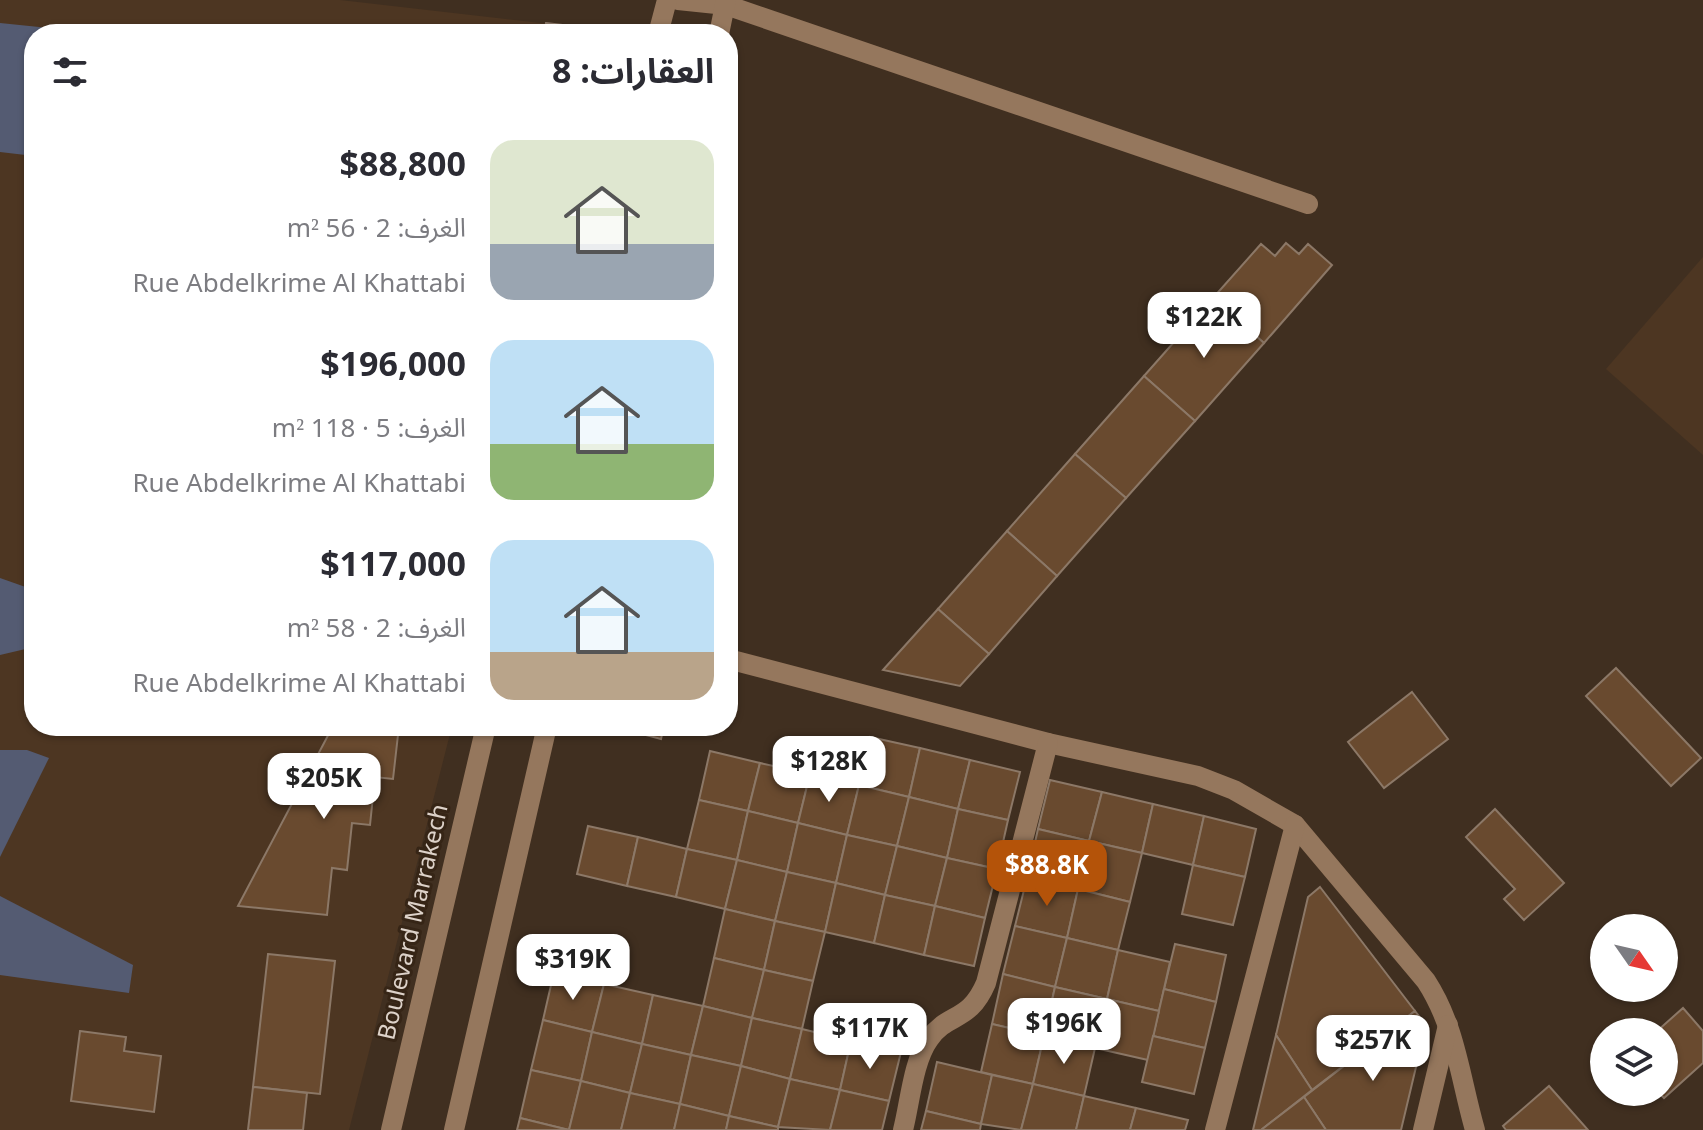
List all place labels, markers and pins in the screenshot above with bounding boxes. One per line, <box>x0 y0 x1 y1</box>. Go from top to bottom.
pin: $122K <box>1148 292 1260 360</box>
pin: $128K <box>773 736 885 804</box>
pin: $205K <box>268 753 380 821</box>
pin: $88.8K <box>982 840 1112 908</box>
pin: $319K <box>517 934 629 1002</box>
pin: $196K <box>1008 998 1120 1066</box>
pin: $117K <box>814 1003 926 1071</box>
pin: $257K <box>1317 1015 1429 1083</box>

